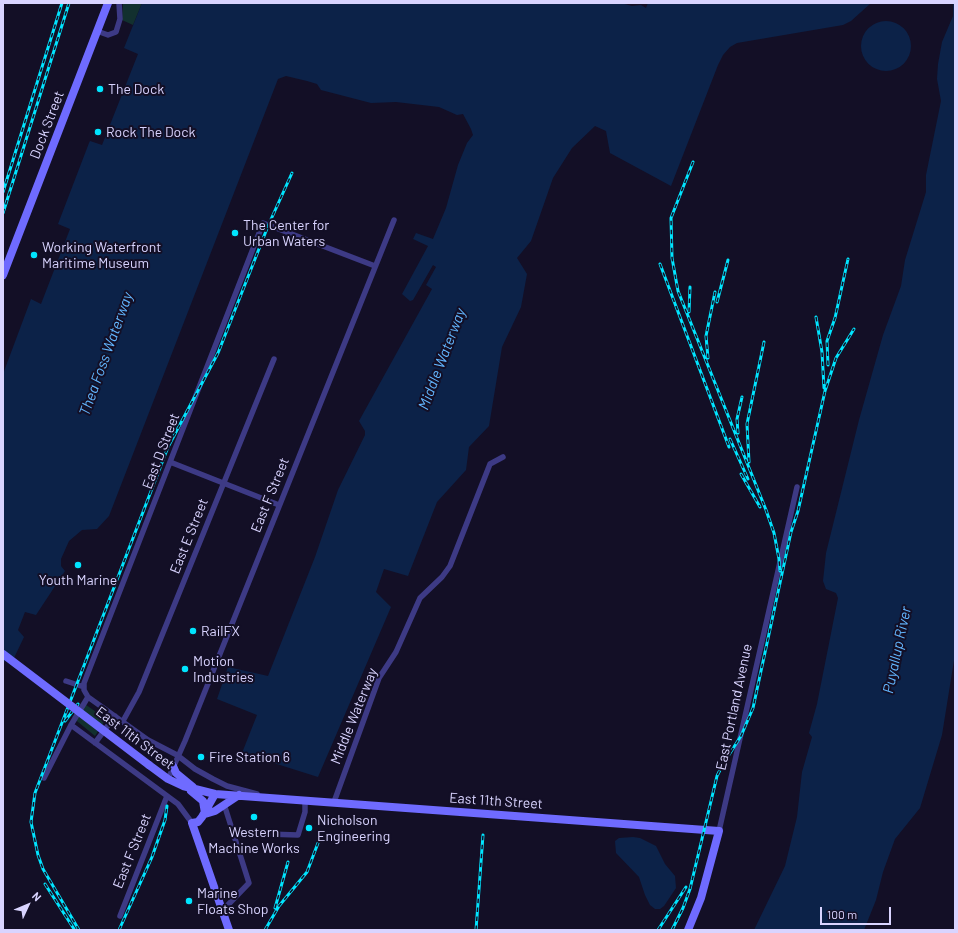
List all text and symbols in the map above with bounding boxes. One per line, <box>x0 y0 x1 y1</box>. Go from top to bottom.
place label: The Dock <box>108 81 164 97</box>
marker: The Dock <box>95 84 105 94</box>
street label: Dock Street <box>26 89 68 161</box>
place label: Rock The Dock <box>106 124 196 140</box>
marker: Rock The Dock <box>93 127 103 137</box>
place label: The Center for Urban Waters <box>243 217 329 250</box>
marker: The Center for Urban Waters <box>230 228 240 238</box>
place label: Working Waterfront Maritime Museum <box>42 239 161 272</box>
marker: Working Waterfront Maritime Museum <box>29 250 39 260</box>
water label: Thea Foss Waterway <box>75 290 137 418</box>
water label: Middle Waterway <box>414 306 470 412</box>
street label: East D Street <box>139 411 183 491</box>
street label: East F Street <box>247 455 293 535</box>
street label: East E Street <box>166 496 212 576</box>
marker: Youth Marine <box>73 560 83 570</box>
place label: Youth Marine <box>39 572 117 588</box>
water label: Puyallup River <box>879 605 915 695</box>
place label: RailFX <box>201 623 240 639</box>
marker: RailFX <box>188 626 198 636</box>
street label: East Portland Avenue <box>712 642 756 772</box>
place label: Motion Industries <box>193 653 254 686</box>
marker: Motion Industries <box>180 664 190 674</box>
street label: Middle Waterway <box>327 665 381 767</box>
street label: East 11th Street <box>93 703 177 773</box>
place label: Fire Station 6 <box>209 749 290 765</box>
marker: Fire Station 6 <box>196 752 206 762</box>
street label: East 11th Street <box>449 789 543 813</box>
street label: East F Street <box>109 811 155 891</box>
marker: Western Machine Works <box>249 812 259 822</box>
place label: Nicholson Engineering <box>317 812 390 844</box>
marker: Nicholson Engineering <box>304 823 314 833</box>
place label: Western Machine Works <box>208 824 300 856</box>
north arrow <box>8 885 48 925</box>
place label: Marine Floats Shop <box>197 885 269 918</box>
text: N <box>30 889 44 903</box>
marker: Marine Floats Shop <box>184 896 194 906</box>
scale bar <box>822 899 893 925</box>
text: 100 m <box>827 907 857 921</box>

